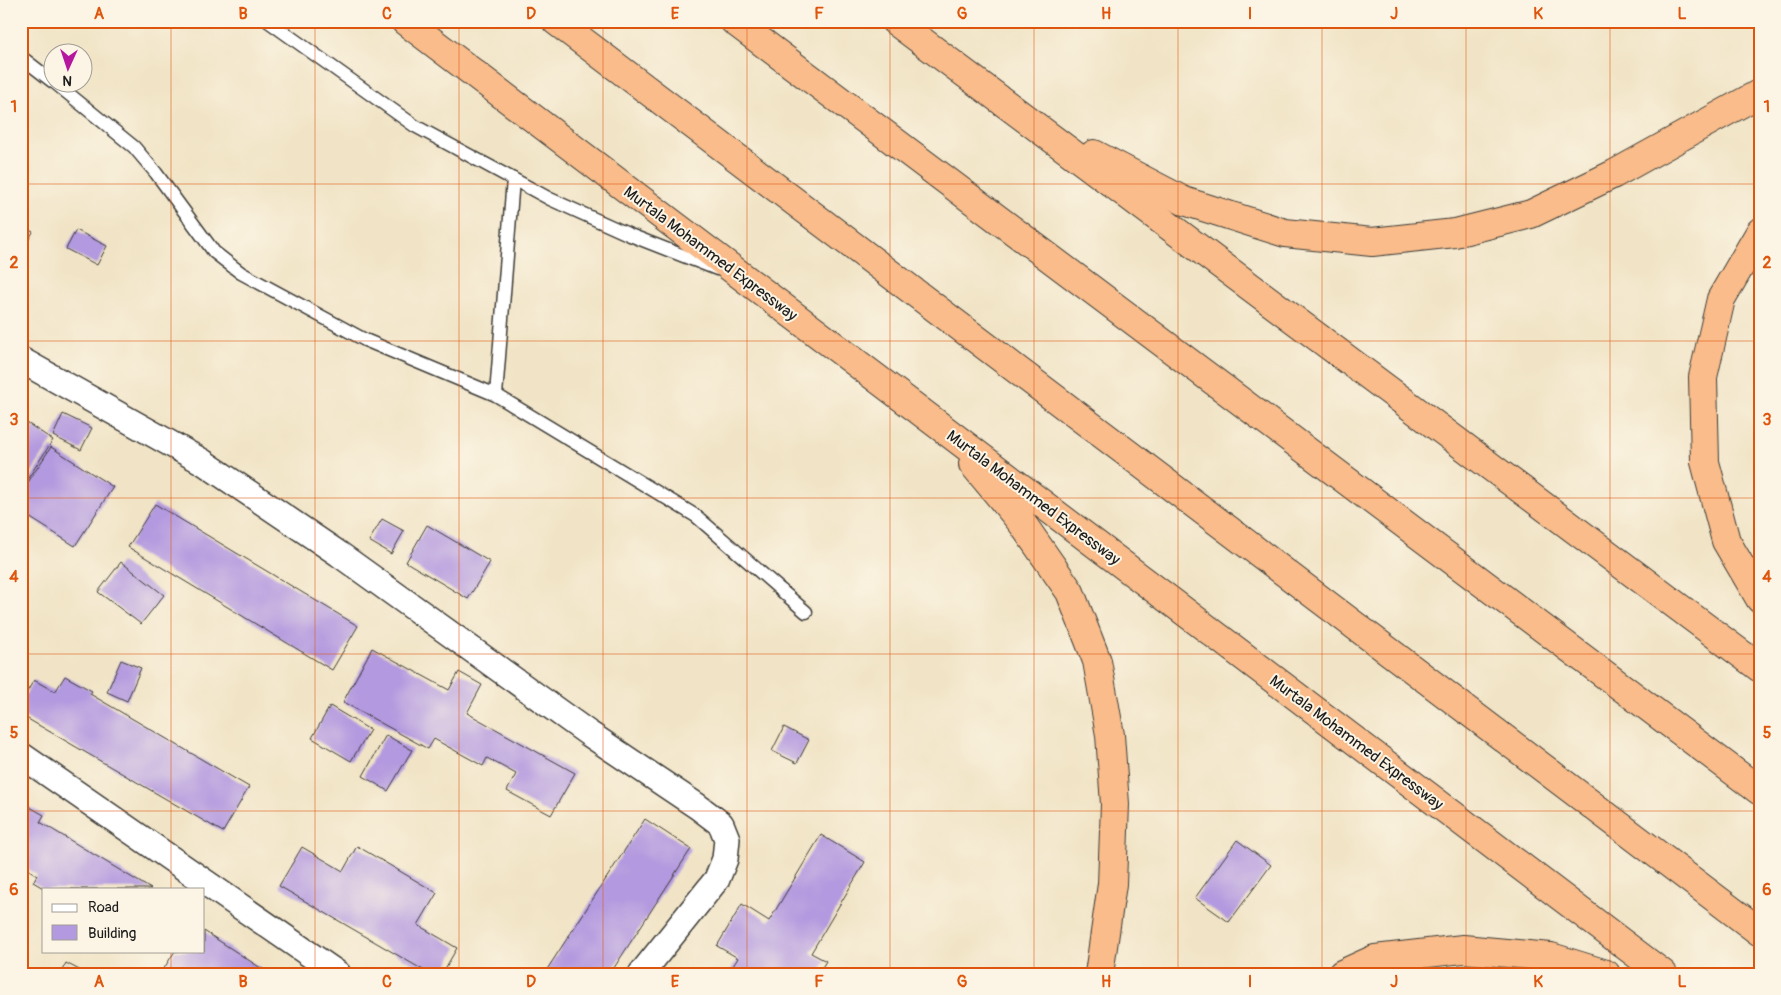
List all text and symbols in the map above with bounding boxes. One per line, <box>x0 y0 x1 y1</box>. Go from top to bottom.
text: A <box>94 4 105 24</box>
text: B <box>238 4 248 24</box>
text: C <box>382 4 392 24</box>
text: D <box>526 4 536 24</box>
text: E <box>671 4 680 24</box>
text: F <box>814 4 824 24</box>
text: G <box>957 4 968 24</box>
text: H <box>1101 4 1111 24</box>
text: I <box>1248 4 1252 24</box>
text: J <box>1390 4 1398 24</box>
text: K <box>1533 4 1543 24</box>
text: L <box>1677 4 1687 24</box>
north arrow <box>42 42 92 92</box>
text: N <box>62 72 73 89</box>
text: 1 <box>11 97 17 117</box>
text: 1 <box>1764 97 1770 117</box>
street label: Murtala Mohammed Expressway <box>620 182 801 326</box>
text: 2 <box>10 253 19 273</box>
text: 2 <box>1763 253 1772 273</box>
text: 3 <box>10 410 19 430</box>
text: 3 <box>1763 410 1772 430</box>
street label: Murtala Mohammed Expressway <box>943 426 1124 570</box>
text: 4 <box>9 567 19 587</box>
text: 4 <box>1762 567 1772 587</box>
street label: Murtala Mohammed Expressway <box>1266 671 1447 815</box>
text: 5 <box>10 723 19 743</box>
text: 5 <box>1763 723 1772 743</box>
text: 6 <box>9 880 19 900</box>
text: 6 <box>1762 880 1772 900</box>
legend <box>42 888 205 952</box>
text: Road <box>88 898 119 917</box>
text: Building <box>88 924 136 943</box>
text: A <box>94 972 105 992</box>
text: B <box>238 972 248 992</box>
text: C <box>382 972 392 992</box>
text: D <box>526 972 536 992</box>
text: E <box>671 972 680 992</box>
text: F <box>814 972 824 992</box>
text: G <box>957 972 968 992</box>
text: H <box>1101 972 1111 992</box>
text: I <box>1248 972 1252 992</box>
text: J <box>1390 972 1398 992</box>
text: K <box>1533 972 1543 992</box>
text: L <box>1677 972 1687 992</box>

